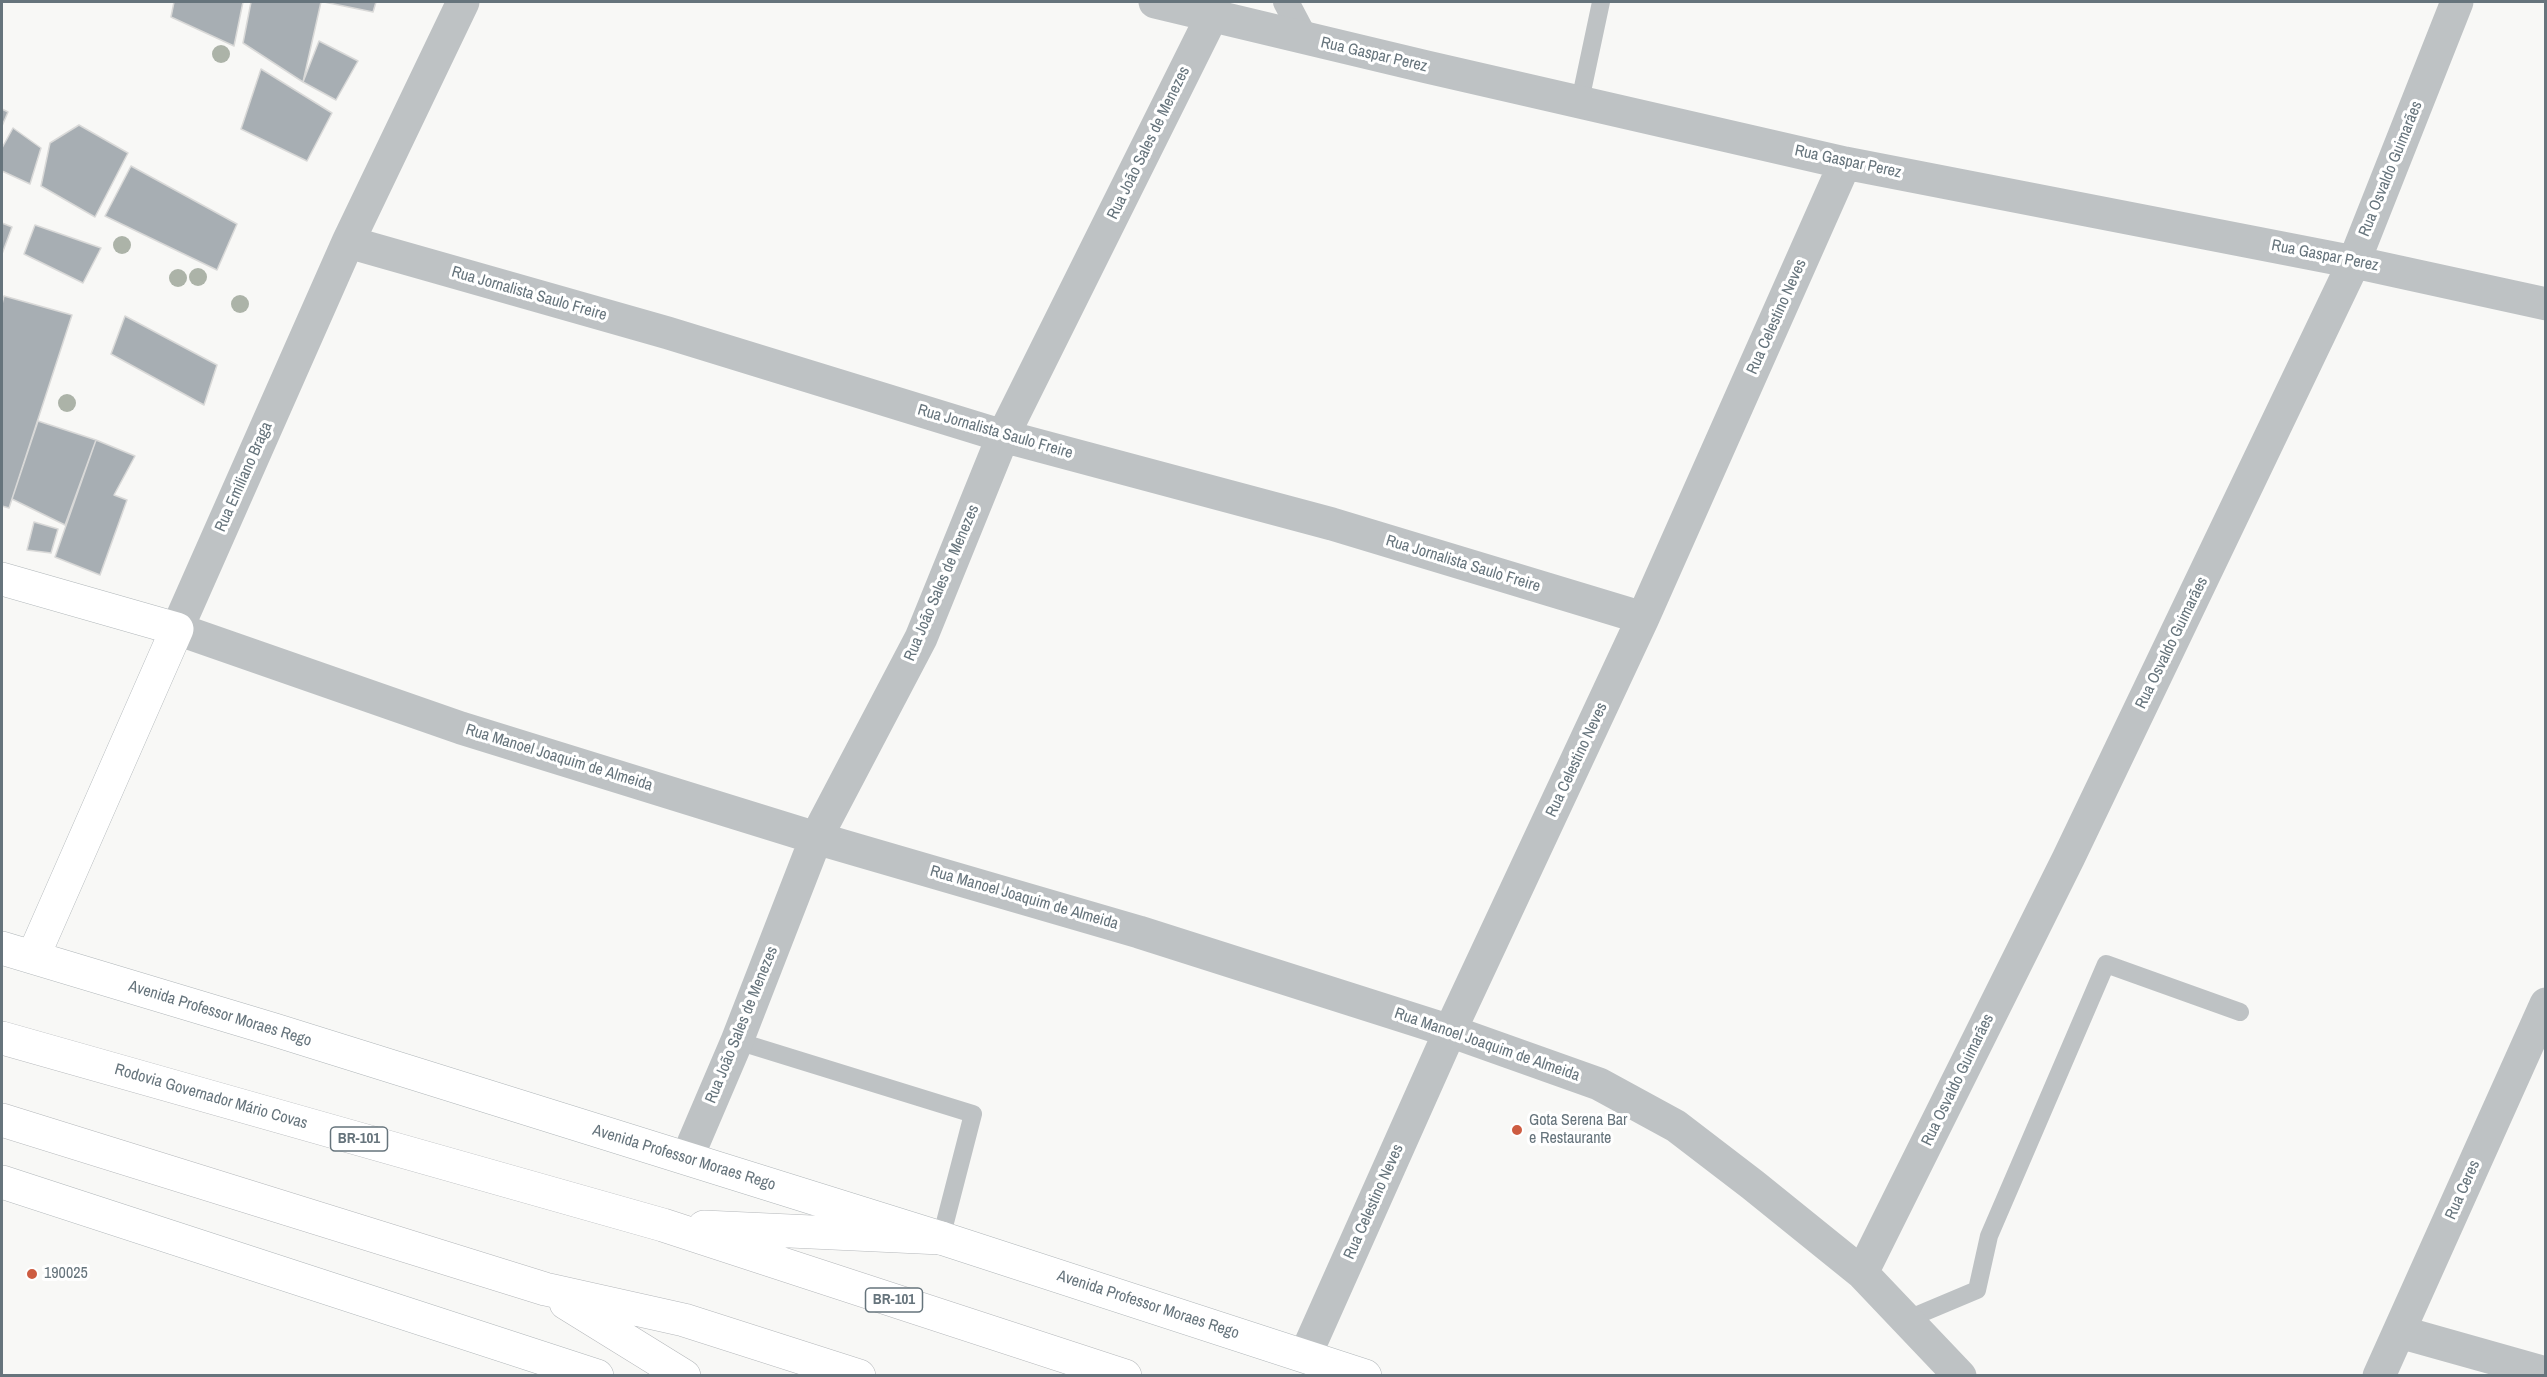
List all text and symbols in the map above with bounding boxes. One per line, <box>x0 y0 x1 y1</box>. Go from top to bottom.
street label: Rua Gaspar Perez <box>1319 33 1429 77</box>
street label: Rua João Sales de Menezes <box>1104 63 1194 223</box>
street label: Rua Osvaldo Guimarães <box>2355 98 2427 240</box>
street label: Rua Gaspar Perez <box>1793 141 1903 183</box>
street label: Rua Gaspar Perez <box>2270 236 2380 276</box>
street label: Rua Celestino Neves <box>1743 256 1811 378</box>
street label: Rua Jornalista Saulo Freire <box>449 263 609 325</box>
street label: Rua Jornalista Saulo Freire <box>915 401 1075 463</box>
street label: Rua Emiliano Braga <box>211 419 277 535</box>
street label: Rua João Sales de Menezes <box>900 502 984 664</box>
street label: Rua Jornalista Saulo Freire <box>1383 531 1543 597</box>
street label: Rua Osvaldo Guimarães <box>2132 574 2212 712</box>
street label: Rua Celestino Neves <box>1542 700 1612 820</box>
street label: Rua Manoel Joaquim de Almeida <box>463 720 655 796</box>
street label: Rua Manoel Joaquim de Almeida <box>928 862 1120 934</box>
street label: Rua João Sales de Menezes <box>702 944 782 1106</box>
street label: Avenida Professor Moraes Rego <box>126 977 314 1051</box>
street label: Rua Manoel Joaquim de Almeida <box>1392 1004 1582 1086</box>
street label: Rua Osvaldo Guimarães <box>1918 1011 1998 1149</box>
street label: Rodovia Governador Mário Covas <box>112 1060 310 1134</box>
place label: Gota Serena Bar e Restaurante <box>1529 1111 1627 1149</box>
street label: Avenida Professor Moraes Rego <box>590 1121 778 1195</box>
marker: Gota Serena Bar e Restaurante <box>1510 1123 1524 1137</box>
road number: BR-101 <box>330 1127 388 1151</box>
street label: Rua Celestino Neves <box>1340 1141 1408 1263</box>
street label: Rua Ceres <box>2441 1157 2485 1223</box>
place label: 190025 <box>44 1264 88 1284</box>
street label: Avenida Professor Moraes Rego <box>1055 1266 1241 1344</box>
marker: 190025 <box>25 1267 39 1281</box>
road number: BR-101 <box>866 1288 922 1312</box>

